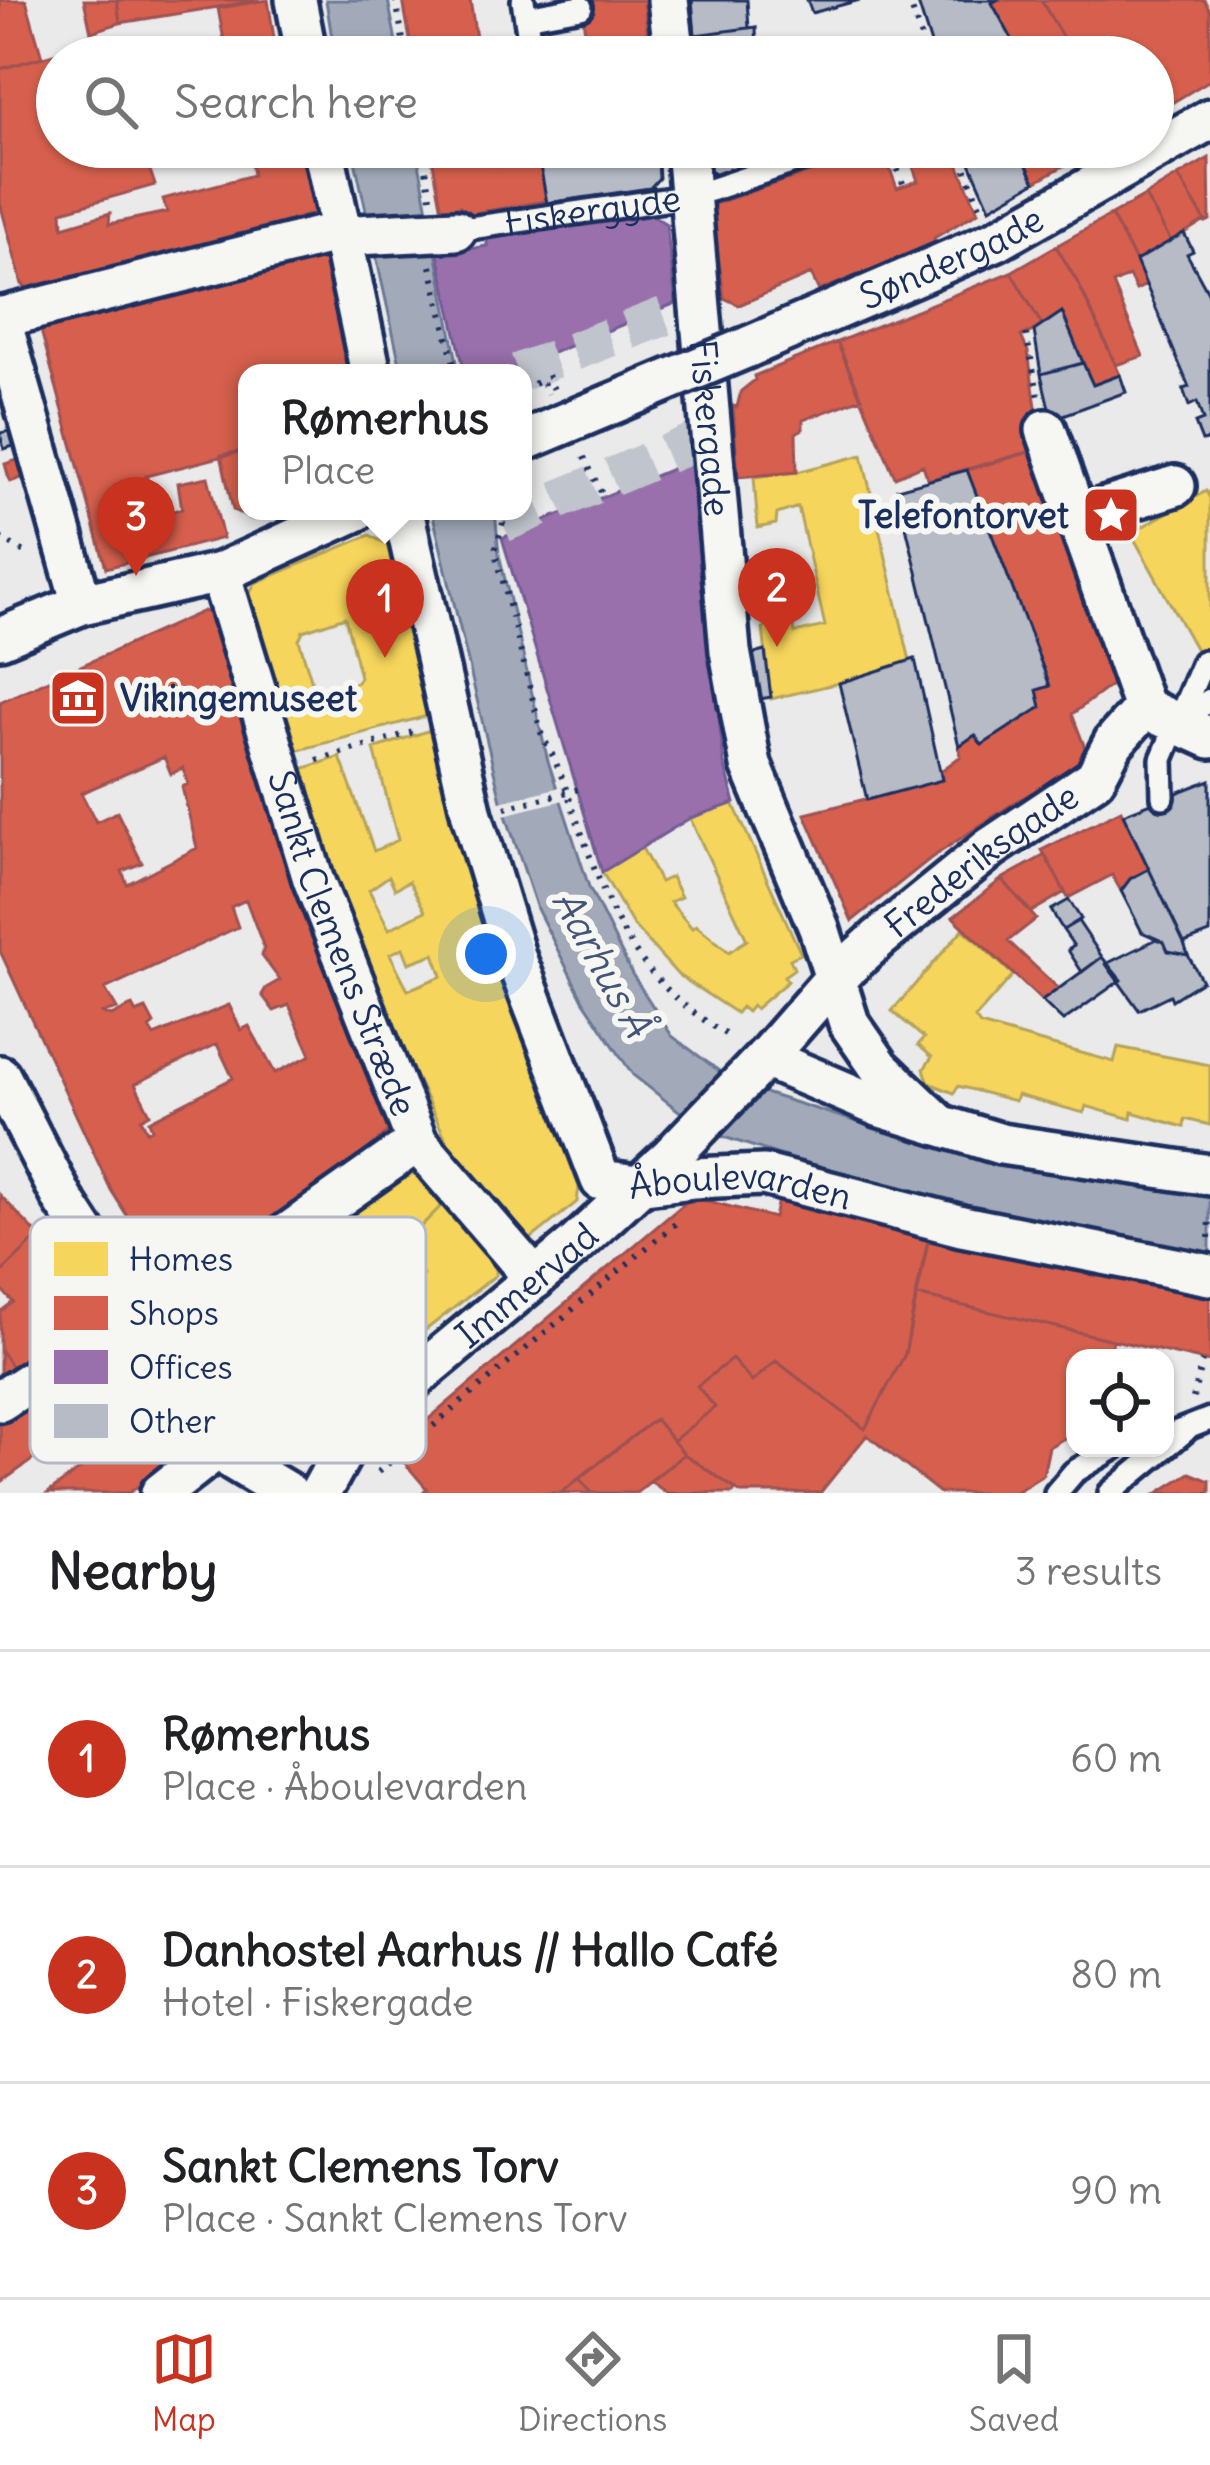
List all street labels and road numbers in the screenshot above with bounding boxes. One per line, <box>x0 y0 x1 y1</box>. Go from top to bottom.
street label: Fiskergyde <box>501 175 684 245</box>
street label: Søndergade <box>853 196 1051 319</box>
street label: Fiskergade <box>680 338 741 518</box>
street label: Sankt Clemens Stræde <box>259 765 427 1122</box>
street label: Frederiksgade <box>875 773 1087 947</box>
street label: Åboulevarden <box>626 1152 856 1219</box>
street label: Immervad <box>446 1213 607 1357</box>

